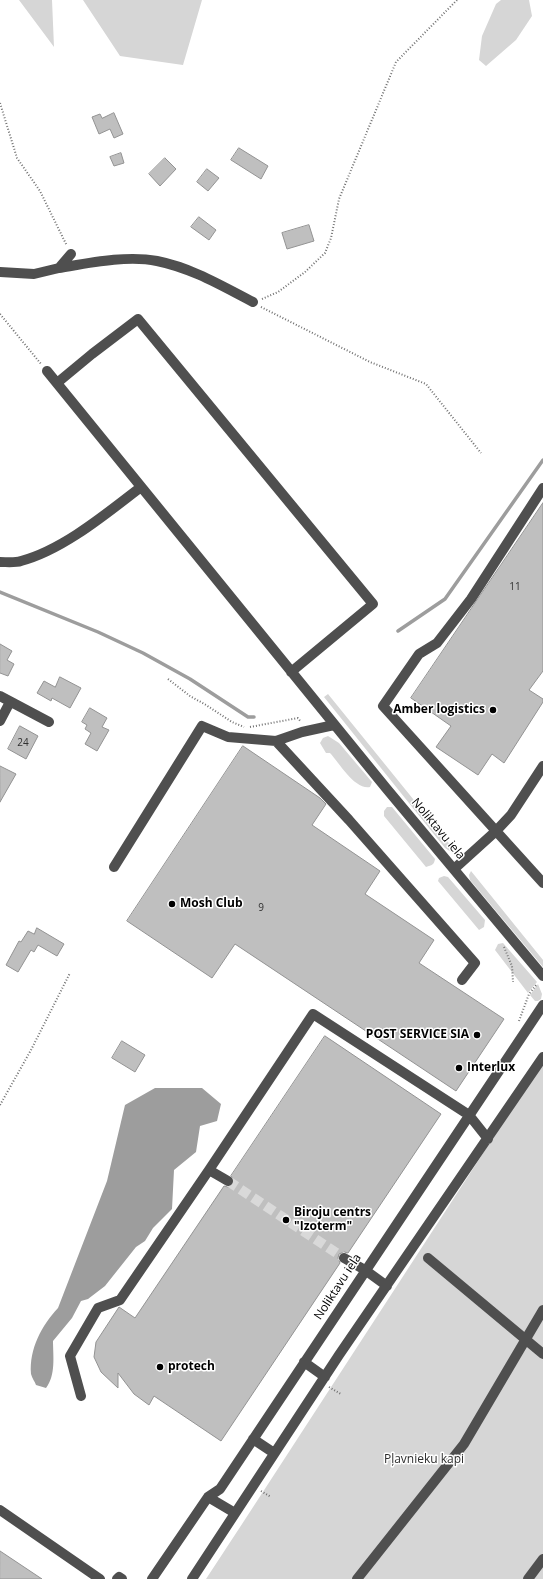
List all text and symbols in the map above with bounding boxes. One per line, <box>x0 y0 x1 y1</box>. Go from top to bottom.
house number: 11 <box>509 581 521 593</box>
place label: Amber logistics <box>393 703 485 717</box>
marker: Amber logistics <box>488 705 498 715</box>
house number: 24 <box>17 737 29 749</box>
street label: Noliktavu iela <box>408 795 468 863</box>
place label: Mosh Club <box>180 897 243 911</box>
marker: Mosh Club <box>167 899 177 909</box>
house number: 9 <box>258 902 264 914</box>
place label: POST SERVICE SIA <box>366 1028 469 1042</box>
marker: POST SERVICE SIA <box>472 1030 482 1040</box>
place label: Interlux <box>467 1061 515 1075</box>
marker: Interlux <box>454 1063 464 1073</box>
place label: Biroju centrs "Izoterm" <box>294 1206 371 1234</box>
marker: Biroju centrs "Izoterm" <box>281 1215 291 1225</box>
street label: Noliktavu iela <box>311 1251 365 1323</box>
place label: protech <box>168 1360 215 1374</box>
marker: protech <box>155 1362 165 1372</box>
park label: Pļavnieku kapi <box>384 1453 464 1467</box>

